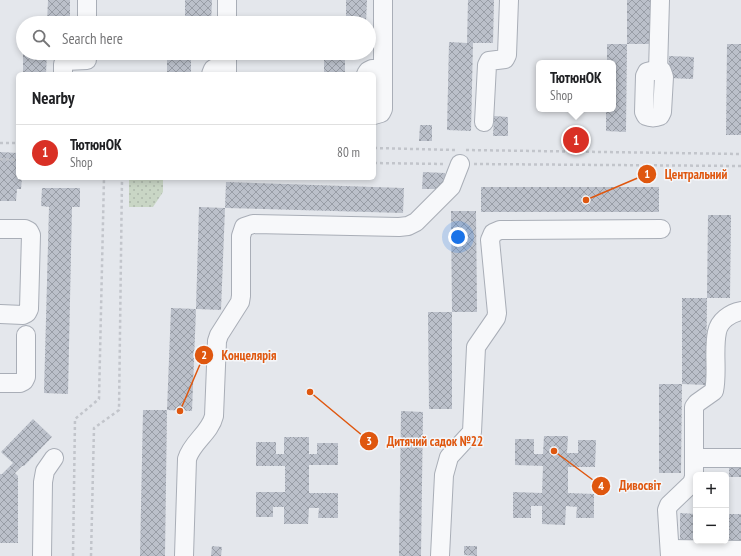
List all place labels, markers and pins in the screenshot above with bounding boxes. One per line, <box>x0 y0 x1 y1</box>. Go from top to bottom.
pin: 1 <box>563 125 589 155</box>
callout: Центральний <box>637 162 735 187</box>
callout: Концелярія <box>194 343 285 368</box>
callout: Дитячий садок №22 <box>359 429 491 454</box>
callout: Дивосвіт <box>591 473 669 498</box>

